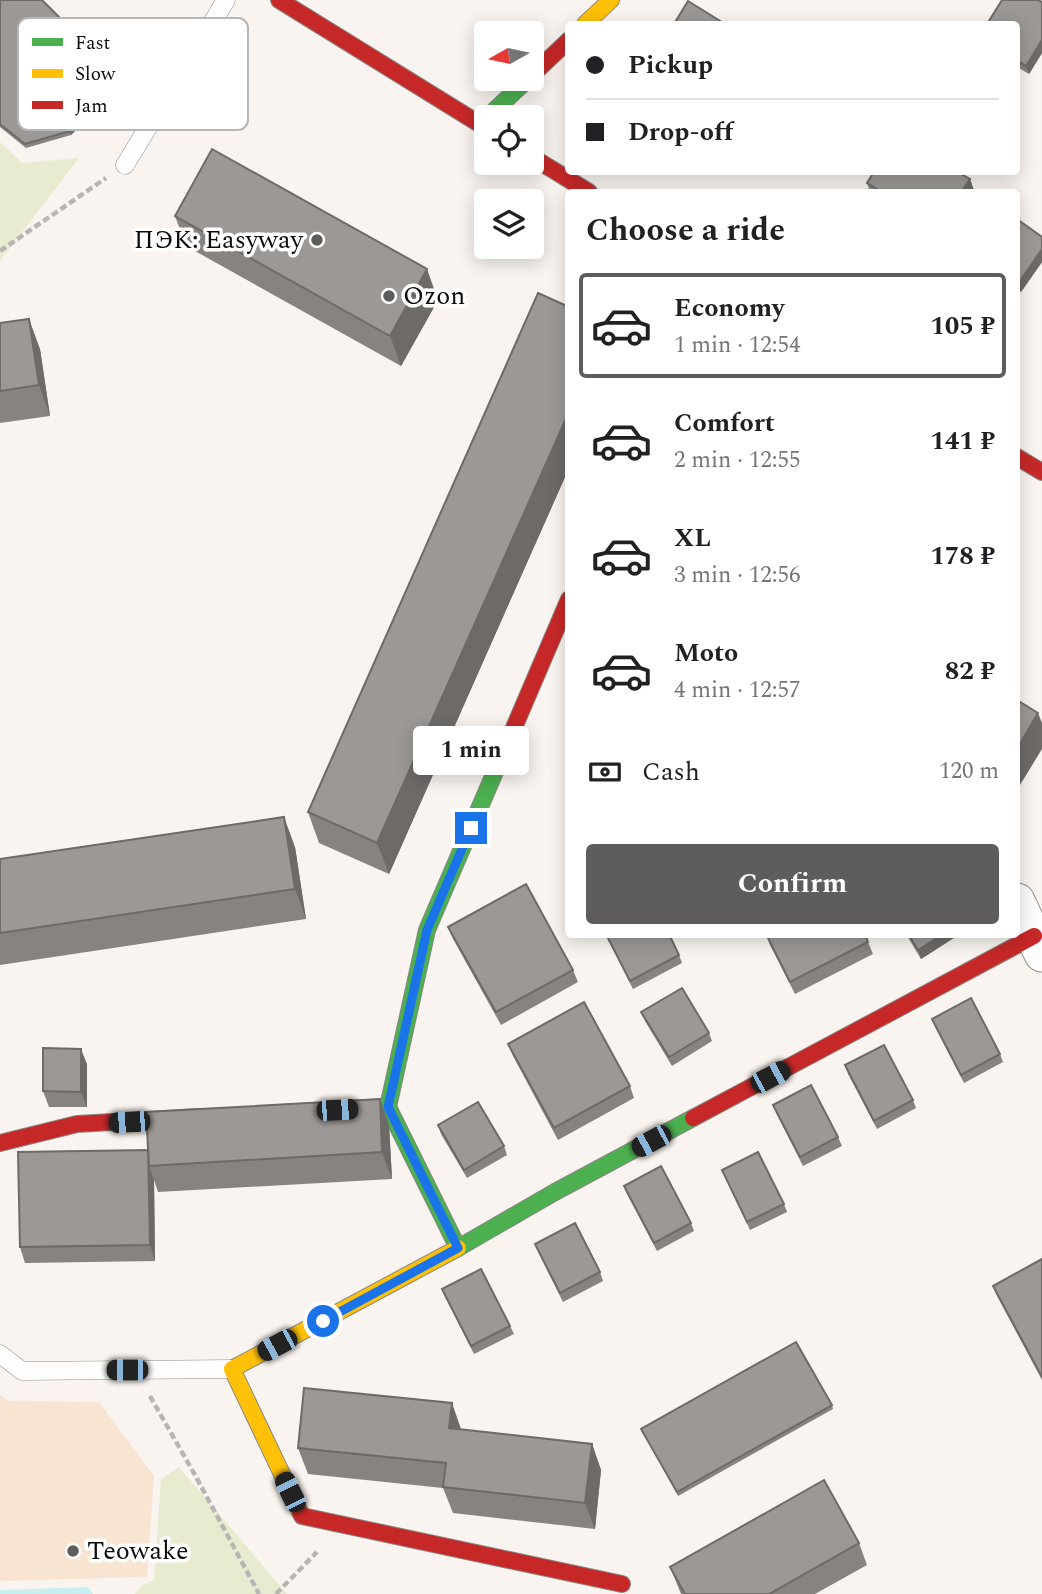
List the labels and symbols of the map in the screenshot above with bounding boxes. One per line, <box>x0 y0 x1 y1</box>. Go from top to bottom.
legend <box>18 18 248 130</box>
north arrow <box>474 21 544 91</box>
text: Fast <box>75 29 111 58</box>
text: Slow <box>75 60 116 89</box>
text: Jam <box>75 92 107 121</box>
place label: ПЭК: Easyway <box>134 220 305 260</box>
marker: ПЭК: Easyway <box>309 232 325 248</box>
place label: Ozon <box>403 276 465 316</box>
marker: Ozon <box>381 288 397 304</box>
callout: 1 min <box>413 726 529 776</box>
route end <box>455 812 487 844</box>
car <box>747 1058 794 1096</box>
car <box>316 1098 359 1122</box>
car <box>108 1110 151 1134</box>
car <box>628 1122 675 1160</box>
route start <box>307 1305 339 1337</box>
car <box>254 1326 301 1364</box>
car <box>107 1360 149 1381</box>
car <box>272 1469 309 1515</box>
place label: Teowake <box>87 1531 189 1571</box>
marker: Teowake <box>65 1543 81 1559</box>

